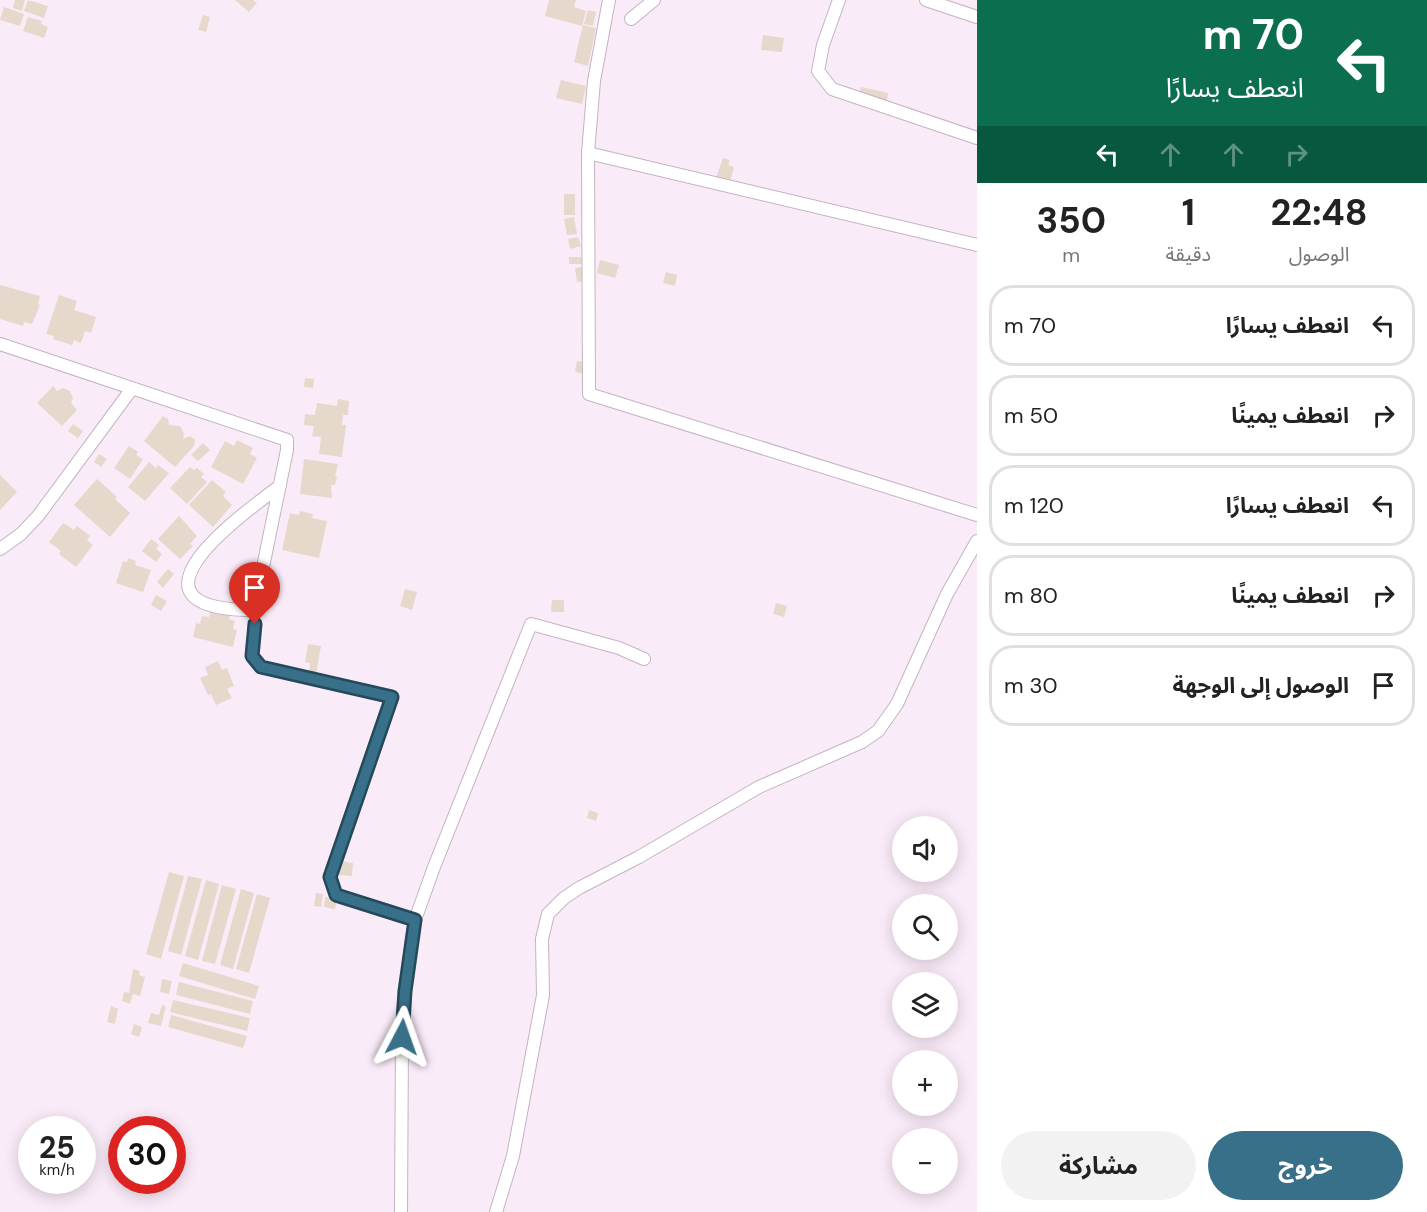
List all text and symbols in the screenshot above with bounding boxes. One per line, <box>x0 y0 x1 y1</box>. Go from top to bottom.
text: 70 m <box>1203 7 1304 62</box>
icon: left <box>1325 24 1403 102</box>
text: انعطف يسارًا <box>1166 70 1304 105</box>
icon: left <box>1091 138 1124 171</box>
icon: ahead <box>1154 138 1187 171</box>
icon: ahead <box>1217 138 1250 171</box>
icon: right <box>1280 138 1313 171</box>
text: 1 <box>1182 189 1195 236</box>
text: 22:48 <box>1271 189 1367 236</box>
text: 350 <box>1037 197 1106 244</box>
text: دقيقة <box>1166 241 1211 267</box>
text: الوصول <box>1289 241 1349 267</box>
text: m <box>1062 242 1080 268</box>
icon: left <box>1367 309 1400 342</box>
text: 70 m <box>1004 311 1056 340</box>
text: انعطف يسارًا <box>1226 311 1349 340</box>
icon: right <box>1367 399 1400 432</box>
text: 50 m <box>1004 401 1058 430</box>
text: انعطف يمينًا <box>1231 401 1349 430</box>
icon: left <box>1367 489 1400 522</box>
text: 120 m <box>1004 491 1064 520</box>
text: انعطف يسارًا <box>1226 491 1349 520</box>
pin <box>229 562 280 624</box>
icon: arrive <box>238 571 271 604</box>
icon: right <box>1367 579 1400 612</box>
text: 80 m <box>1004 581 1058 610</box>
text: انعطف يمينًا <box>1231 581 1349 610</box>
icon: arrive <box>1367 669 1400 702</box>
text: 30 m <box>1004 671 1058 700</box>
text: الوصول إلى الوجهة <box>1173 671 1349 700</box>
map controls <box>892 816 958 1194</box>
button: sound <box>892 816 958 882</box>
button: search <box>892 894 958 960</box>
button: layers <box>892 972 958 1038</box>
position arrow <box>370 1005 434 1069</box>
button: + <box>892 1050 958 1116</box>
speed limit sign: 30 <box>108 1116 186 1194</box>
text: 25 <box>39 1128 75 1167</box>
button: − <box>892 1128 958 1194</box>
button: مشاركة <box>1001 1131 1196 1200</box>
button: خروج <box>1208 1131 1403 1200</box>
text: km/h <box>39 1160 75 1180</box>

